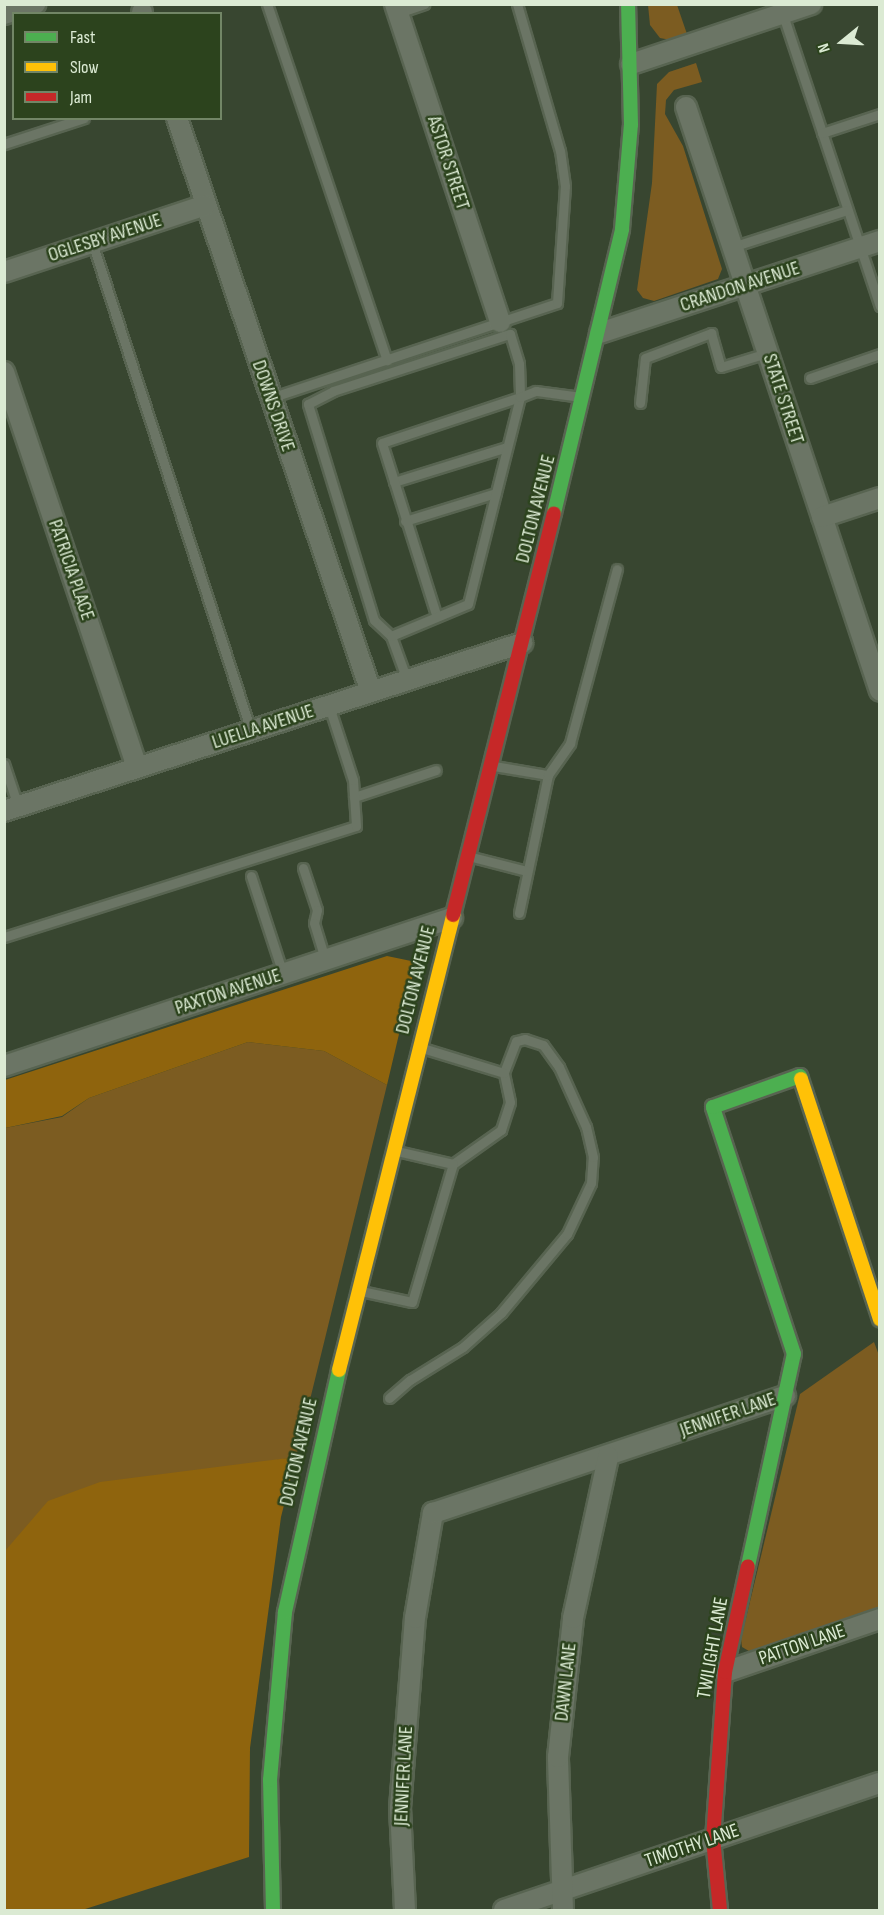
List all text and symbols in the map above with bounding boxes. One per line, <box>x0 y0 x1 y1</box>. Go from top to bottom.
legend <box>12 12 222 120</box>
north arrow <box>812 12 872 72</box>
text: Fast <box>70 27 95 48</box>
text: N <box>814 41 835 55</box>
text: Slow <box>70 57 99 78</box>
text: Jam <box>70 87 92 108</box>
street label: ASTOR STREET <box>422 113 474 213</box>
street label: OGLESBY AVENUE <box>45 208 165 268</box>
street label: CRANDON AVENUE <box>677 256 803 318</box>
street label: STATE STREET <box>757 351 809 447</box>
street label: DOWNS DRIVE <box>246 357 300 455</box>
street label: DOLTON AVENUE <box>511 453 561 565</box>
street label: PATRICIA PLACE <box>43 516 99 624</box>
street label: LUELLA AVENUE <box>209 699 317 755</box>
street label: DOLTON AVENUE <box>391 924 441 1036</box>
street label: PAXTON AVENUE <box>172 964 284 1020</box>
street label: JENNIFER LANE <box>677 1387 779 1443</box>
street label: DOLTON AVENUE <box>275 1396 323 1508</box>
street label: TWILIGHT LANE <box>692 1595 734 1701</box>
street label: PATTON LANE <box>756 1619 848 1671</box>
street label: DAWN LANE <box>550 1642 582 1722</box>
street label: JENNIFER LANE <box>389 1725 419 1827</box>
street label: TIMOTHY LANE <box>642 1819 742 1873</box>

